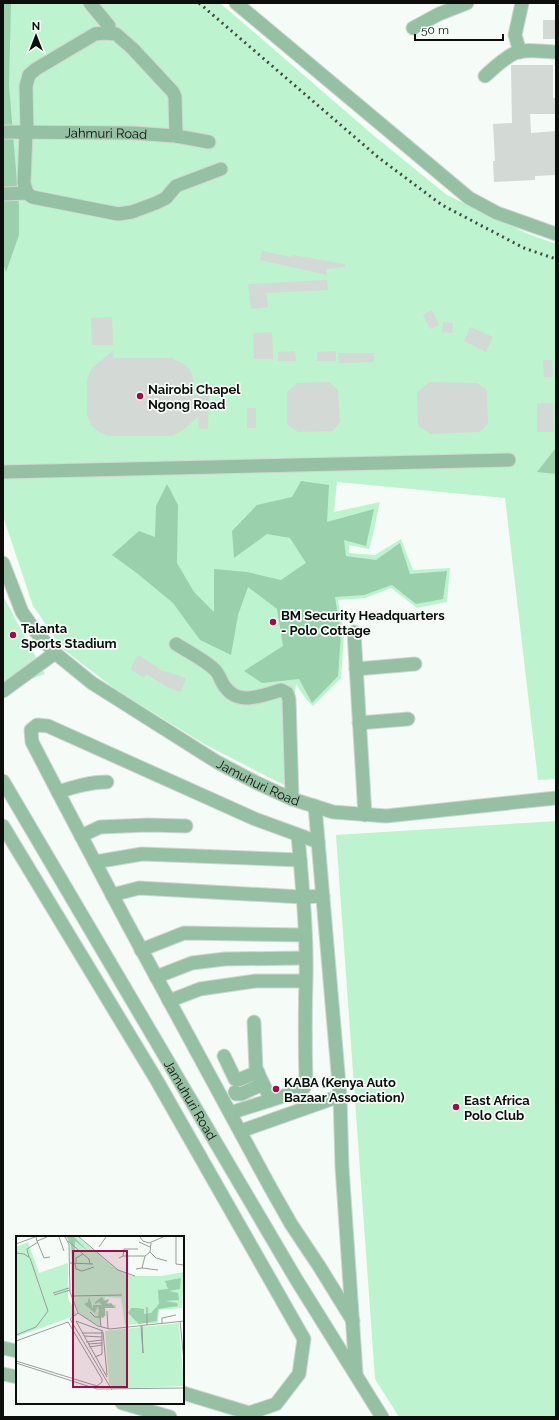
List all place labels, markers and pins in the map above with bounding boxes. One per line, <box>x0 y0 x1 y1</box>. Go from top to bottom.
place label: Nairobi Chapel Ngong Road <box>148 382 241 412</box>
marker: Nairobi Chapel Ngong Road <box>135 391 145 401</box>
place label: BM Security Headquarters - Polo Cottage <box>281 608 445 638</box>
marker: BM Security Headquarters - Polo Cottage <box>268 617 278 627</box>
place label: Talanta Sports Stadium <box>21 621 117 651</box>
marker: Talanta Sports Stadium <box>8 630 18 640</box>
place label: KABA (Kenya Auto Bazaar Association) <box>284 1075 405 1105</box>
marker: KABA (Kenya Auto Bazaar Association) <box>271 1084 281 1094</box>
place label: East Africa Polo Club <box>464 1093 530 1123</box>
marker: East Africa Polo Club <box>451 1102 461 1112</box>

